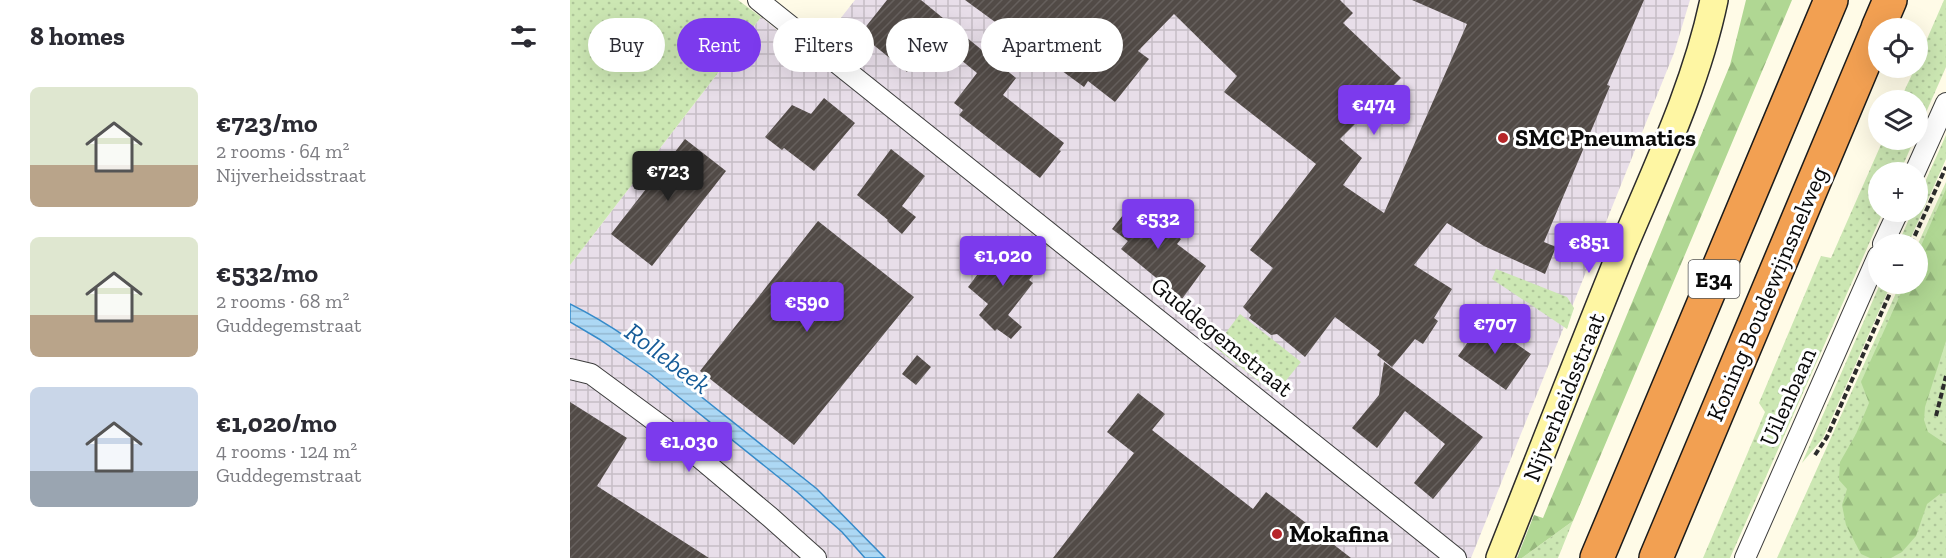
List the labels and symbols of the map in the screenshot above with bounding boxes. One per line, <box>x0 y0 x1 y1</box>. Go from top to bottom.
pin: €474 <box>1338 85 1410 136</box>
place label: SMC Pneumatics <box>1515 123 1696 152</box>
marker: SMC Pneumatics <box>1496 131 1510 145</box>
pin: €723 <box>632 151 704 202</box>
street label: Koning Boudewijnsnelweg <box>1700 162 1833 425</box>
pin: €532 <box>1122 199 1194 250</box>
pin: €851 <box>1553 223 1625 274</box>
pin: €1,020 <box>954 236 1052 287</box>
road number: E34 <box>1688 260 1740 298</box>
street label: Guddegemstraat <box>1145 270 1299 403</box>
pin: €590 <box>771 282 843 333</box>
pin: €707 <box>1459 304 1531 355</box>
street label: Nijverheidsstraat <box>1516 308 1611 486</box>
water label: Rollebeek <box>619 315 717 401</box>
street label: Uilenbaan <box>1753 343 1822 451</box>
pin: €1,030 <box>640 422 738 473</box>
place label: Mokafina <box>1289 519 1389 548</box>
marker: Mokafina <box>1270 527 1284 541</box>

